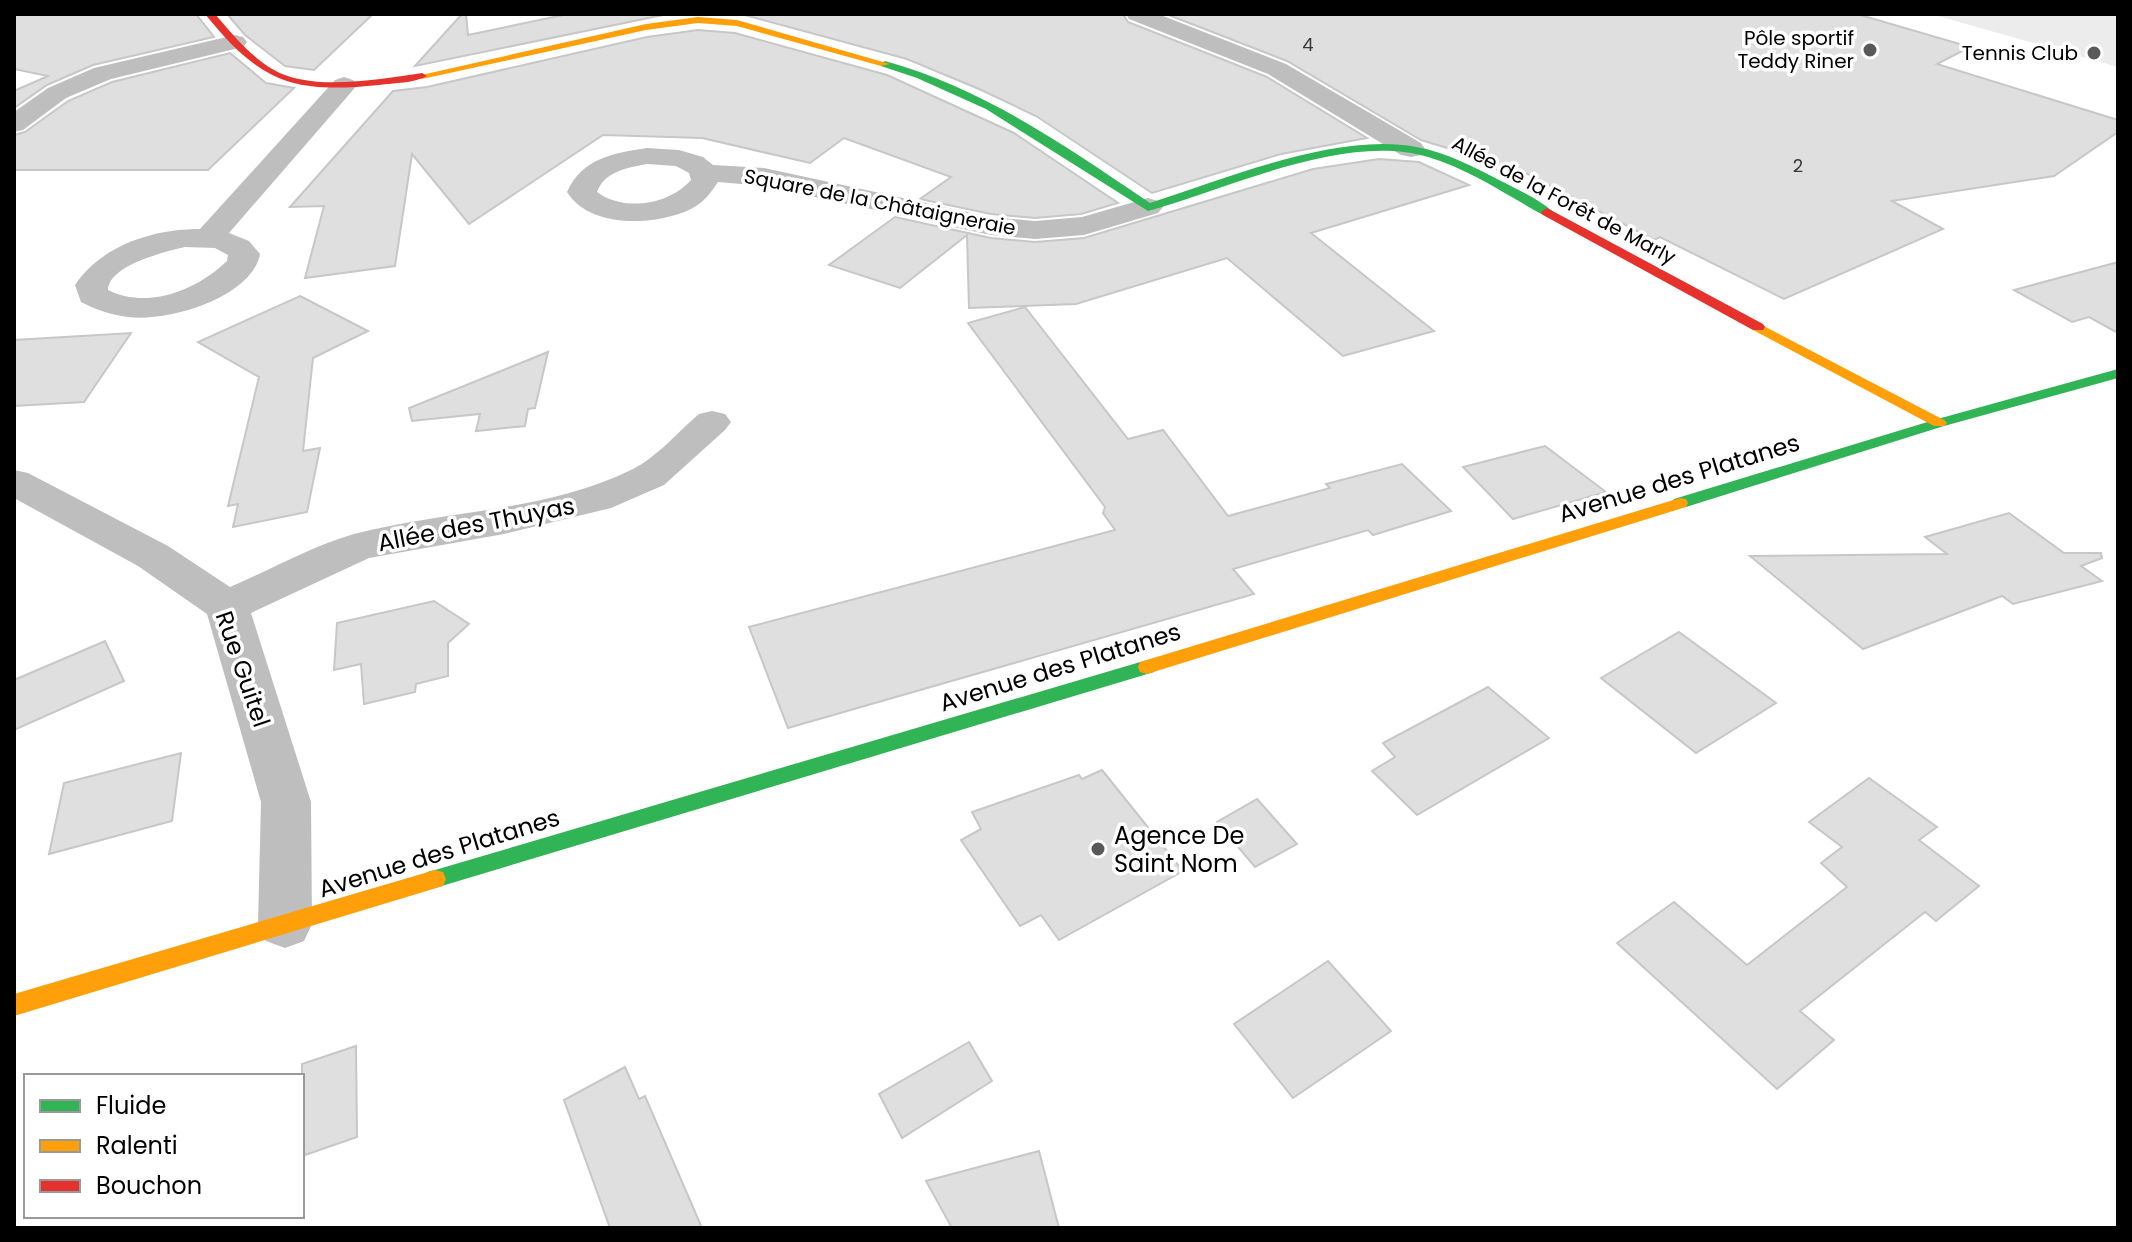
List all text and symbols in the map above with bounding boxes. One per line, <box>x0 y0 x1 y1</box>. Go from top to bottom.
place label: Pôle sportif Teddy Riner <box>1737 24 1854 75</box>
house number: 4 <box>1302 32 1314 57</box>
place label: Tennis Club <box>1962 39 2078 67</box>
marker: Pôle sportif Teddy Riner <box>1861 41 1879 59</box>
marker: Tennis Club <box>2085 44 2103 62</box>
street label: Allée de la Forêt de Marly <box>1447 129 1681 271</box>
house number: 2 <box>1793 153 1803 178</box>
street label: Square de la Châtaigneraie <box>742 162 1018 242</box>
street label: Avenue des Platanes <box>1554 426 1804 530</box>
street label: Allée des Thuyas <box>375 489 577 559</box>
street label: Rue Guitel <box>208 607 278 731</box>
street label: Avenue des Platanes <box>935 615 1185 719</box>
street label: Avenue des Platanes <box>314 801 564 905</box>
place label: Agence De Saint Nom <box>1114 819 1244 880</box>
marker: Agence De Saint Nom <box>1089 840 1107 858</box>
legend <box>24 1074 304 1218</box>
text: Fluide <box>96 1089 166 1122</box>
text: Ralenti <box>96 1129 178 1162</box>
text: Bouchon <box>96 1169 202 1202</box>

